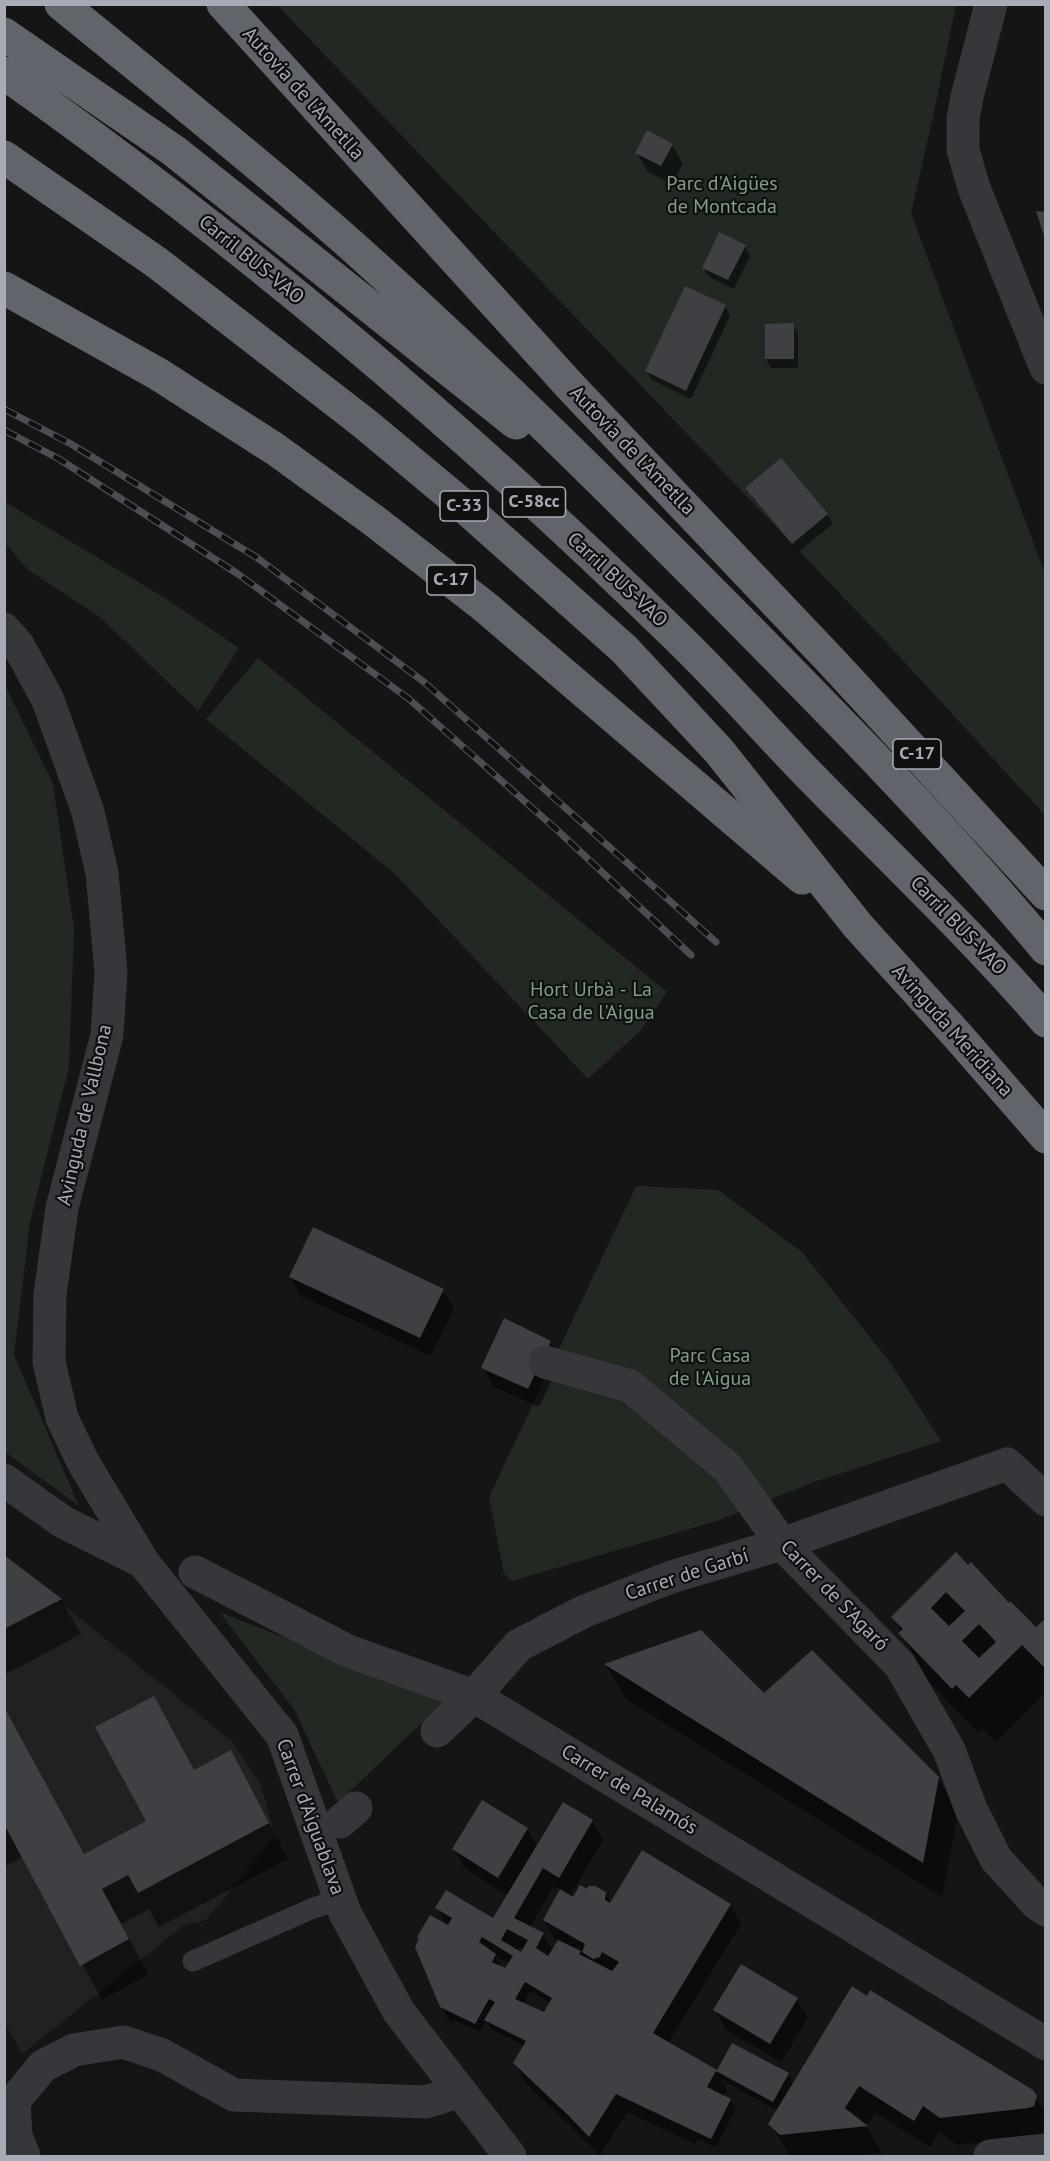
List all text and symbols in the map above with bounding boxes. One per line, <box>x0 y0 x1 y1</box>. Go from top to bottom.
street label: Autovia de l'Ametlla <box>237 23 369 165</box>
park label: Parc d'Aigües de Montcada <box>666 172 778 219</box>
street label: Carril BUS-VAO <box>194 210 308 310</box>
street label: Autovia de l'Ametlla <box>564 381 700 521</box>
road number: C-58cc <box>502 487 566 517</box>
road number: C-33 <box>440 491 488 521</box>
street label: Carril BUS-VAO <box>562 527 672 633</box>
road number: C-17 <box>427 565 475 595</box>
road number: C-17 <box>893 739 941 769</box>
street label: Carril BUS-VAO <box>905 871 1011 981</box>
street label: Avinguda Meridiana <box>886 960 1018 1102</box>
park label: Hort Urbà - La Casa de l'Aigua <box>527 978 655 1025</box>
street label: Avinguda de Vallbona <box>52 1022 118 1208</box>
park label: Parc Casa de l'Aigua <box>669 1344 751 1391</box>
street label: Carrer de S'Agaró <box>775 1535 893 1657</box>
street label: Carrer de Garbí <box>622 1544 752 1606</box>
street label: Carrer d'Aiguablava <box>271 1736 349 1898</box>
street label: Carrer de Palamós <box>557 1740 701 1840</box>

